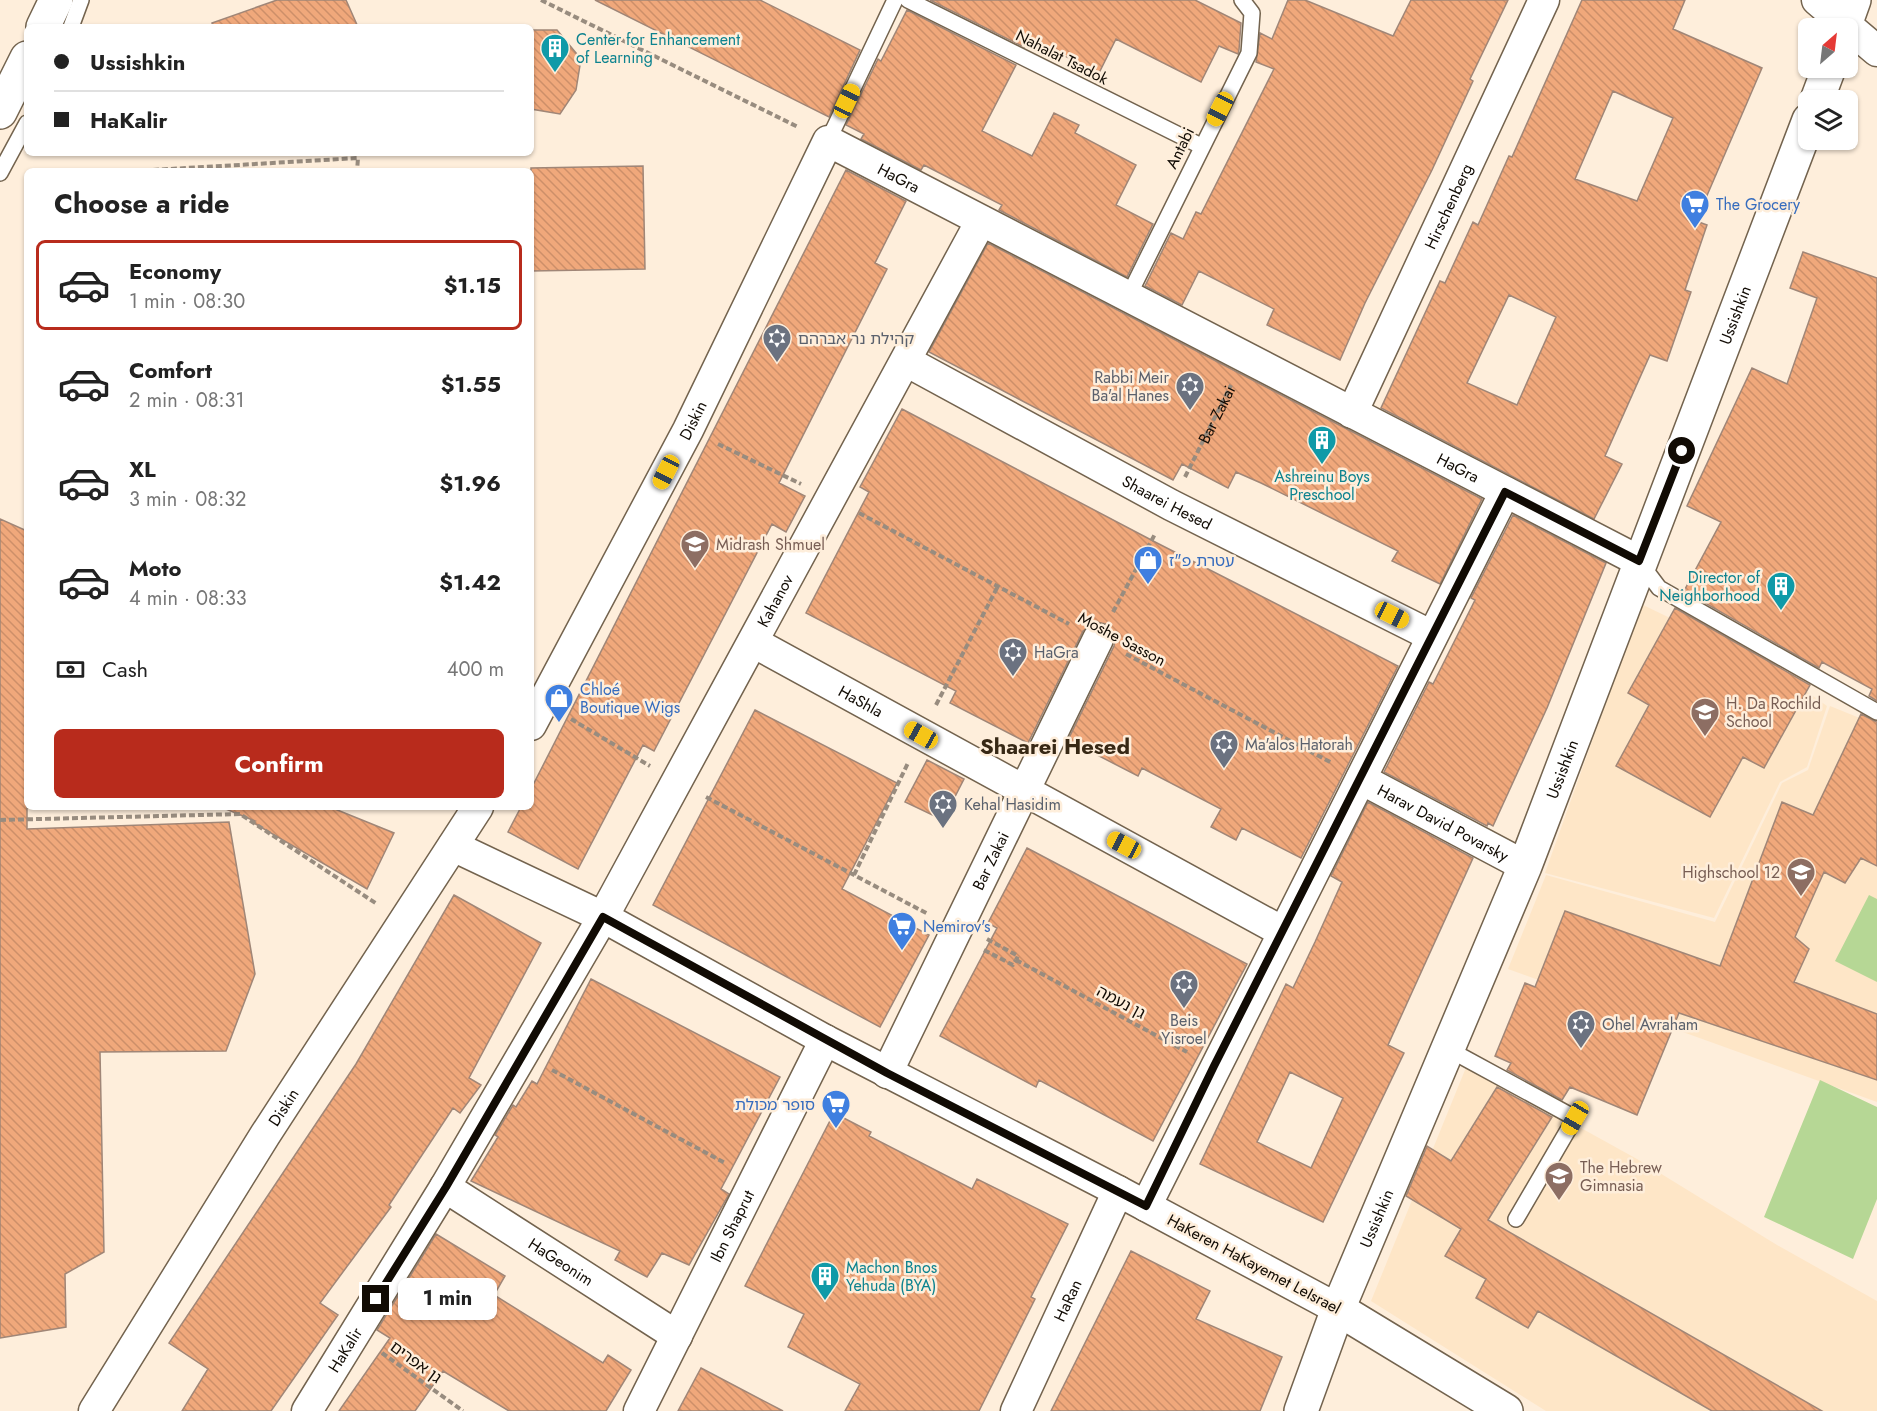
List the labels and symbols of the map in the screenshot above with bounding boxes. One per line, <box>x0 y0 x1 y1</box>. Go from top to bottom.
north arrow <box>1798 18 1858 78</box>
street label: Nahalat Tsadok <box>1012 24 1113 91</box>
place label: Center for Enhancement of Learning <box>576 28 740 69</box>
building icon: Center for Enhancement of Learning <box>539 32 571 74</box>
car <box>831 81 863 121</box>
car <box>1204 89 1236 129</box>
street label: Antabi <box>1160 123 1200 173</box>
street label: HaGra <box>874 157 924 198</box>
street label: Hirschenberg <box>1418 160 1478 253</box>
supermarket icon: The Grocery <box>1679 188 1711 230</box>
place label: The Grocery <box>1716 193 1801 216</box>
street label: Ussishkin <box>1713 282 1756 348</box>
synagogue icon: קהילת נר אברהם <box>761 322 793 364</box>
place label: קהילת נר אברהם <box>798 327 914 350</box>
place label: Rabbi Meir Ba'al Hanes <box>1091 366 1169 407</box>
synagogue icon: Rabbi Meir Ba'al Hanes <box>1174 370 1206 412</box>
street label: Bar Zakai <box>1192 381 1241 447</box>
street label: Diskin <box>673 397 712 444</box>
building icon: Ashreinu Boys Preschool <box>1306 424 1338 466</box>
route start <box>1668 437 1695 464</box>
street label: HaGra <box>1433 447 1483 488</box>
car <box>650 452 682 492</box>
place label: Ashreinu Boys Preschool <box>1274 465 1370 506</box>
street label: Shaarei Hesed <box>1118 469 1216 535</box>
school or university icon: Midrash Shmuel <box>679 528 711 570</box>
place label: Midrash Shmuel <box>716 533 825 556</box>
shop icon: עטרת פ"ז <box>1132 544 1164 586</box>
place label: עטרת פ"ז <box>1169 549 1234 572</box>
place label: Director of Neighborhood <box>1659 566 1760 607</box>
street label: Kahanov <box>751 569 799 631</box>
building icon: Director of Neighborhood <box>1765 570 1797 612</box>
car <box>1372 599 1412 631</box>
street label: Moshe Sasson <box>1074 606 1170 672</box>
synagogue icon: HaGra <box>997 636 1029 678</box>
place label: HaGra <box>1034 641 1079 664</box>
place label: Chloé Boutique Wigs <box>580 678 680 719</box>
street label: HaShla <box>834 679 887 723</box>
shop icon: Chloé Boutique Wigs <box>543 682 575 724</box>
place label: H. Da Rochild School <box>1726 692 1821 733</box>
school or university icon: H. Da Rochild School <box>1689 696 1721 738</box>
car <box>901 718 941 752</box>
synagogue icon: Ma'alos Hatorah <box>1208 728 1240 770</box>
district label: Shaarei Hesed <box>980 730 1130 762</box>
place label: Ma'alos Hatorah <box>1245 733 1353 756</box>
street label: Ussishkin <box>1540 736 1584 802</box>
street label: Harav David Povarsky <box>1373 778 1514 867</box>
synagogue icon: Kehal Hasidim <box>927 788 959 830</box>
place label: Kehal Hasidim <box>964 793 1061 816</box>
street label: Bar Zakai <box>966 828 1014 894</box>
car <box>1104 829 1144 861</box>
school or university icon: Highschool 12 <box>1785 856 1817 898</box>
place label: Highschool 12 <box>1682 861 1780 884</box>
supermarket icon: Nemirov's <box>886 910 918 952</box>
place label: Nemirov's <box>923 915 990 938</box>
synagogue icon: Beis Yisroel <box>1168 968 1200 1010</box>
street label: גן נעמה <box>1093 980 1149 1024</box>
synagogue icon: Ohel Avraham <box>1565 1008 1597 1050</box>
place label: Beis Yisroel <box>1161 1009 1207 1050</box>
place label: Ohel Avraham <box>1602 1013 1698 1036</box>
street label: Diskin <box>262 1084 304 1131</box>
supermarket icon: סופר מכולת <box>820 1088 852 1130</box>
place label: סופר מכולת <box>735 1093 815 1116</box>
car <box>1558 1098 1592 1138</box>
place label: The Hebrew Gimnasia <box>1580 1156 1662 1197</box>
school or university icon: The Hebrew Gimnasia <box>1543 1160 1575 1202</box>
street label: Ussishkin <box>1354 1185 1399 1251</box>
street label: Ibn Shaprut <box>704 1186 760 1266</box>
street label: HaKeren HaKayemet LeIsrael <box>1163 1208 1345 1320</box>
street label: HaGeonim <box>524 1232 598 1291</box>
place label: Machon Bnos Yehuda (BYA) <box>846 1256 937 1297</box>
building icon: Machon Bnos Yehuda (BYA) <box>809 1260 841 1302</box>
street label: HaRan <box>1048 1275 1087 1325</box>
callout: 1 min <box>397 1278 496 1320</box>
route end <box>362 1285 389 1312</box>
street label: HaKalir <box>322 1322 368 1377</box>
street label: גן אפרים <box>385 1335 447 1389</box>

